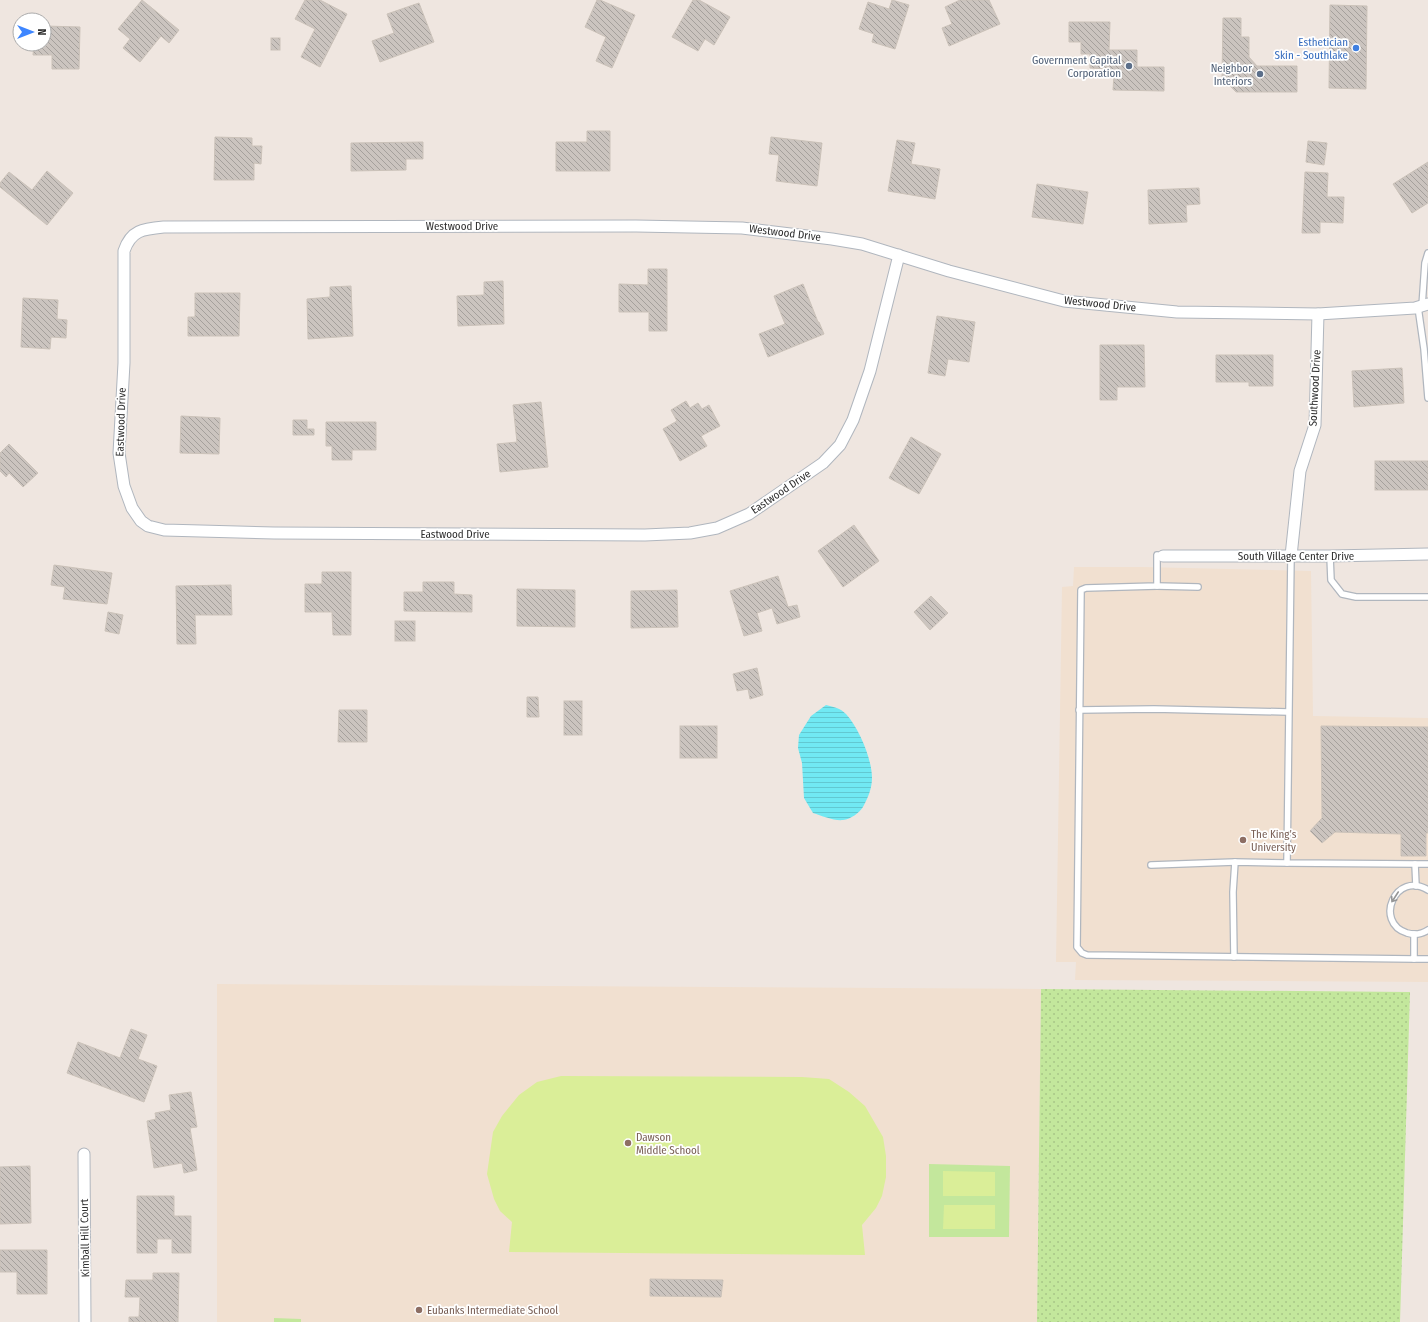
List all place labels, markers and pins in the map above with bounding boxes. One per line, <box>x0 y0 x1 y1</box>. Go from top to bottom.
place label: Esthetician Skin - Southlake <box>1275 36 1348 62</box>
marker: Esthetician Skin - Southlake <box>1351 43 1361 53</box>
place label: Government Capital Corporation <box>1032 54 1121 80</box>
marker: Government Capital Corporation <box>1124 61 1134 71</box>
place label: Neighbor Interiors <box>1211 62 1252 88</box>
marker: Neighbor Interiors <box>1255 69 1265 79</box>
place label: The King’s University <box>1251 828 1297 854</box>
marker: The King’s University <box>1238 835 1248 845</box>
place label: Dawson Middle School <box>636 1131 700 1157</box>
marker: Dawson Middle School <box>623 1138 633 1148</box>
place label: Eubanks Intermediate School <box>427 1304 558 1317</box>
marker: Eubanks Intermediate School <box>414 1305 424 1315</box>

